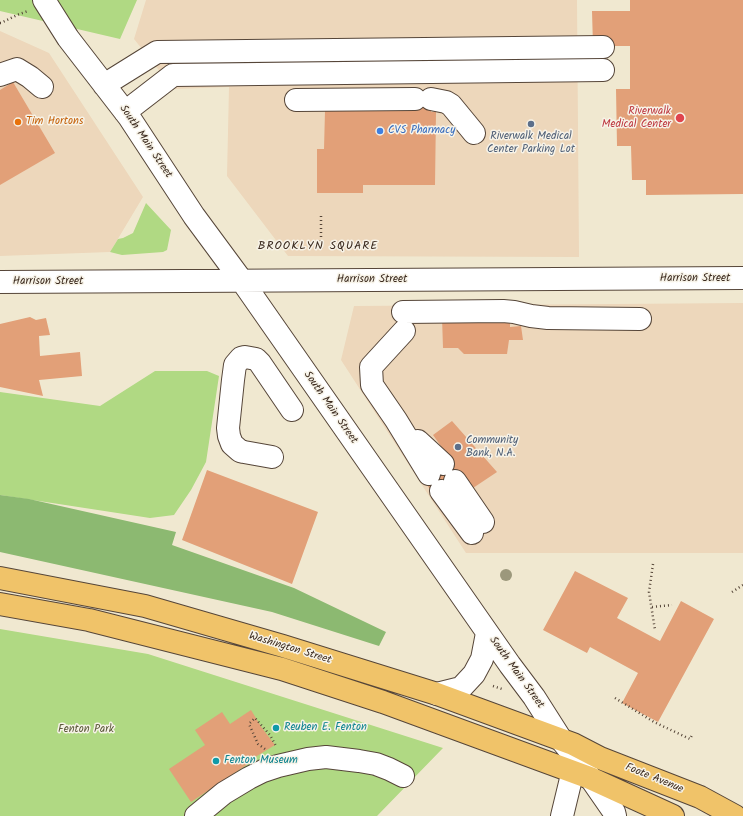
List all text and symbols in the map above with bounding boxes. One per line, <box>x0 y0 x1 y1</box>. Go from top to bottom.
street label: South Main Street <box>116 103 174 181</box>
place label: Riverwalk Medical Center <box>602 105 671 131</box>
marker: Riverwalk Medical Center <box>674 112 686 124</box>
place label: Tim Hortons <box>26 115 83 129</box>
marker: Tim Hortons <box>13 117 23 127</box>
marker: Riverwalk Medical Center Parking Lot <box>526 119 536 129</box>
place label: CVS Pharmacy <box>388 124 455 138</box>
marker: CVS Pharmacy <box>375 126 385 136</box>
place label: Riverwalk Medical Center Parking Lot <box>487 130 575 156</box>
district label: BROOKLYN SQUARE <box>258 240 378 254</box>
street label: Harrison Street <box>660 272 730 286</box>
street label: Harrison Street <box>337 273 407 287</box>
street label: Harrison Street <box>13 275 83 289</box>
street label: South Main Street <box>300 369 360 447</box>
place label: Community Bank, N.A. <box>466 434 518 460</box>
marker: Community Bank, N.A. <box>453 442 463 452</box>
street label: Washington Street <box>247 630 333 668</box>
street label: South Main Street <box>486 635 546 711</box>
place label: Reuben E. Fenton <box>284 721 367 735</box>
park label: Fenton Park <box>58 723 114 737</box>
marker: Reuben E. Fenton <box>271 723 281 733</box>
place label: Fenton Museum <box>224 754 298 768</box>
marker: Fenton Museum <box>211 756 221 766</box>
street label: Foote Avenue <box>623 761 685 797</box>

